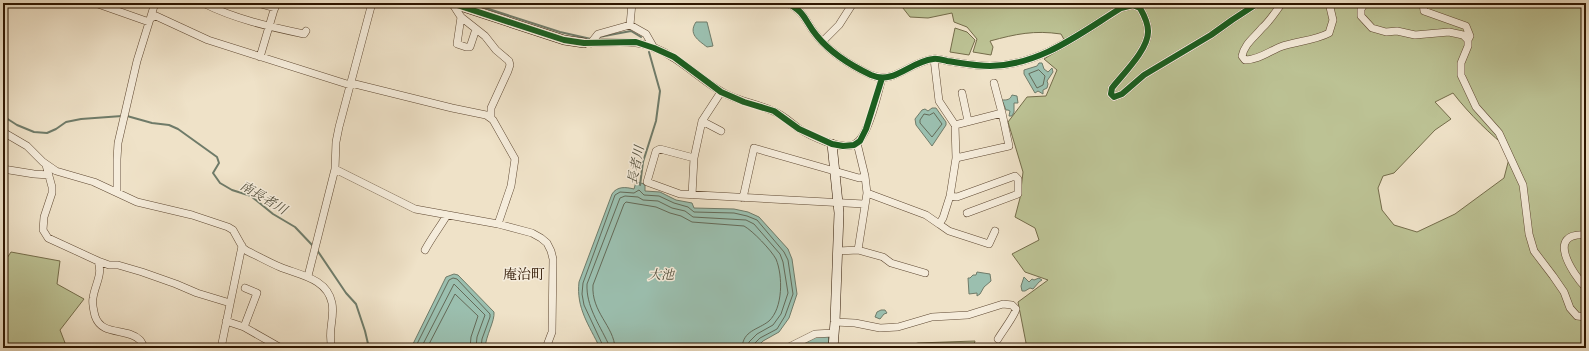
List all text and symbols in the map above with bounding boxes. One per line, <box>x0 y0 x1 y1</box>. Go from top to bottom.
water label: 長者川 <box>624 143 648 186</box>
water label: 南長者川 <box>237 178 292 219</box>
district label: 庵治町 <box>503 266 545 284</box>
water label: 大池 <box>648 267 676 283</box>

